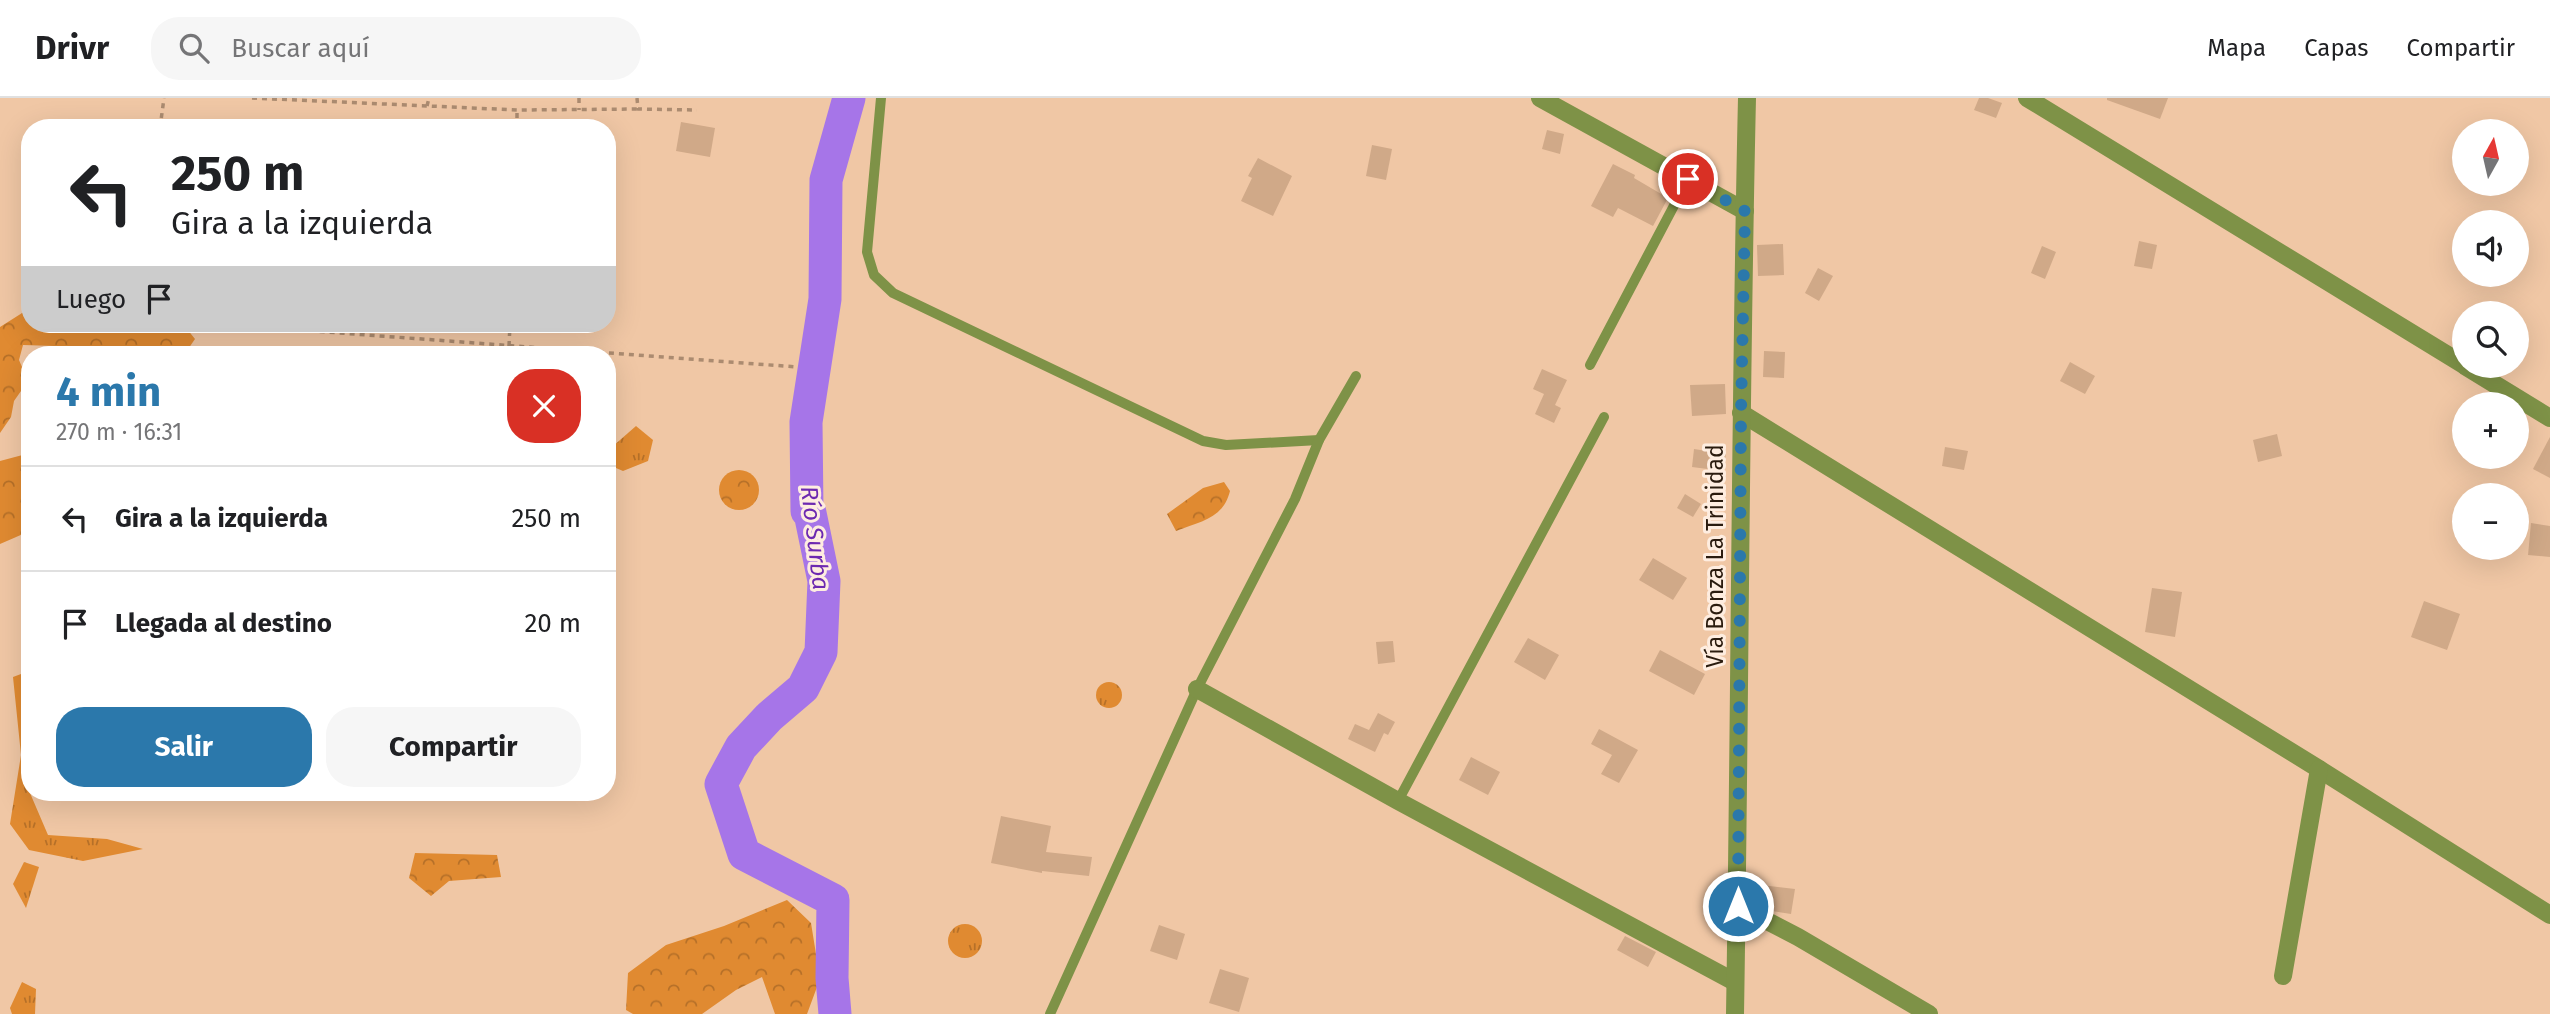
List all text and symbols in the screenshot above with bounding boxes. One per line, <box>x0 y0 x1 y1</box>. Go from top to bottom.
search box <box>151 17 641 80</box>
text: Drivr <box>35 28 109 68</box>
icon: search <box>175 29 213 67</box>
text: Buscar aquí <box>231 33 370 64</box>
text: Mapa <box>2207 34 2266 62</box>
text: Capas <box>2304 34 2368 62</box>
text: Compartir <box>2406 34 2515 62</box>
north arrow <box>2452 119 2529 196</box>
map controls <box>2452 119 2529 560</box>
text: 250 m <box>171 144 304 203</box>
icon: left <box>56 147 147 238</box>
pin <box>1658 149 1718 209</box>
icon: arrive <box>1669 160 1707 198</box>
text: Gira a la izquierda <box>171 204 433 242</box>
button: sound <box>2452 210 2529 287</box>
icon: arrive <box>140 280 178 318</box>
text: Luego <box>56 284 126 315</box>
button: search <box>2452 301 2529 378</box>
text: 4 min <box>56 367 161 417</box>
button: close <box>507 369 581 443</box>
button: + <box>2452 392 2529 469</box>
text: 270 m · 16:31 <box>56 418 182 446</box>
street label: Vía Bonza La Trinidad <box>1701 444 1729 668</box>
button: − <box>2452 483 2529 560</box>
water label: Río Surba <box>795 484 835 592</box>
icon: left <box>56 500 94 538</box>
text: Gira a la izquierda <box>115 503 328 534</box>
text: 250 m <box>511 503 581 534</box>
icon: arrive <box>56 605 94 643</box>
text: Llegada al destino <box>115 608 332 639</box>
text: 20 m <box>524 608 581 639</box>
button: Salir <box>56 707 312 787</box>
button: Compartir <box>326 707 581 787</box>
position arrow <box>1701 869 1775 943</box>

